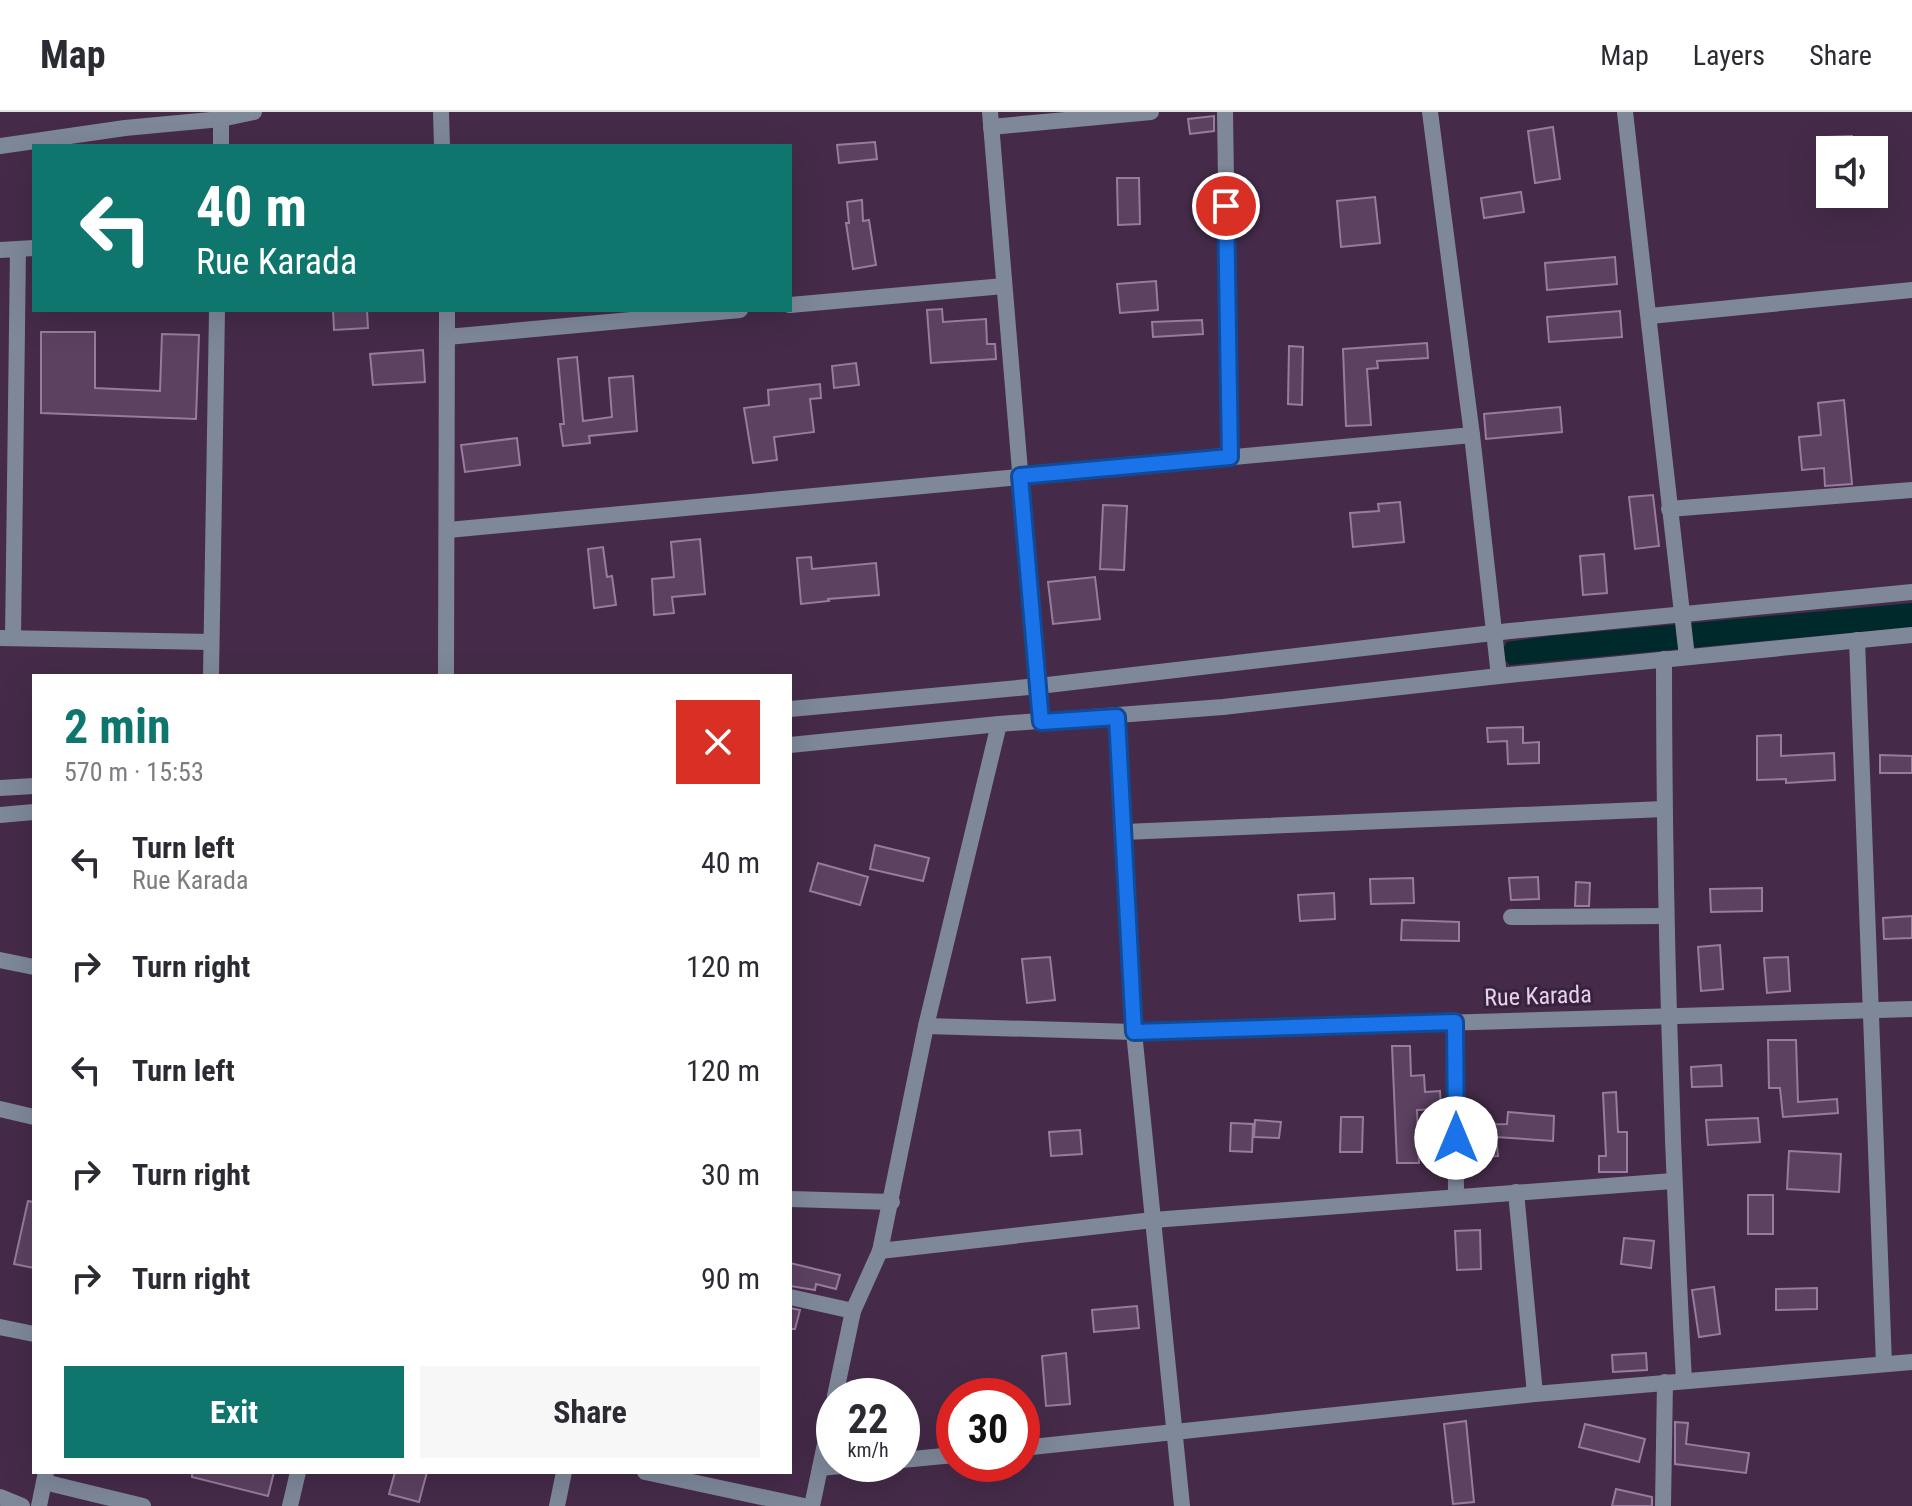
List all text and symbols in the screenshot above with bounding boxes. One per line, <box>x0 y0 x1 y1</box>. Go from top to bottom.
text: Map <box>40 33 106 77</box>
text: Map <box>1600 39 1649 72</box>
text: Layers <box>1693 39 1765 72</box>
text: Share <box>1809 39 1872 72</box>
map controls <box>1816 136 1888 208</box>
button: sound <box>1816 136 1888 208</box>
pin <box>1192 172 1260 240</box>
text: 40 m <box>196 174 307 240</box>
icon: left <box>64 176 168 280</box>
icon: arrive <box>1204 184 1248 228</box>
text: Rue Karada <box>196 241 357 283</box>
text: 2 min <box>64 698 171 755</box>
button: close <box>676 700 760 784</box>
text: 570 m · 15:53 <box>64 757 204 787</box>
text: Turn left <box>132 830 235 865</box>
icon: left <box>64 840 108 884</box>
text: 40 m <box>701 845 760 880</box>
text: Rue Karada <box>132 865 248 895</box>
icon: right <box>64 944 108 988</box>
text: Turn right <box>132 949 250 984</box>
text: 120 m <box>686 949 760 984</box>
street label: Rue Karada <box>1484 980 1592 1012</box>
icon: left <box>64 1048 108 1092</box>
text: Turn left <box>132 1053 235 1088</box>
text: 120 m <box>686 1053 760 1088</box>
position arrow <box>1414 1096 1498 1180</box>
icon: right <box>64 1152 108 1196</box>
text: Turn right <box>132 1157 250 1192</box>
text: 30 m <box>701 1157 760 1192</box>
icon: right <box>64 1256 108 1300</box>
text: Turn right <box>132 1261 250 1296</box>
text: 90 m <box>701 1261 760 1296</box>
button: Exit <box>64 1366 404 1458</box>
button: Share <box>420 1366 760 1458</box>
speed limit sign: 30 <box>936 1378 1040 1482</box>
text: 22 <box>848 1396 888 1443</box>
text: km/h <box>847 1438 889 1462</box>

